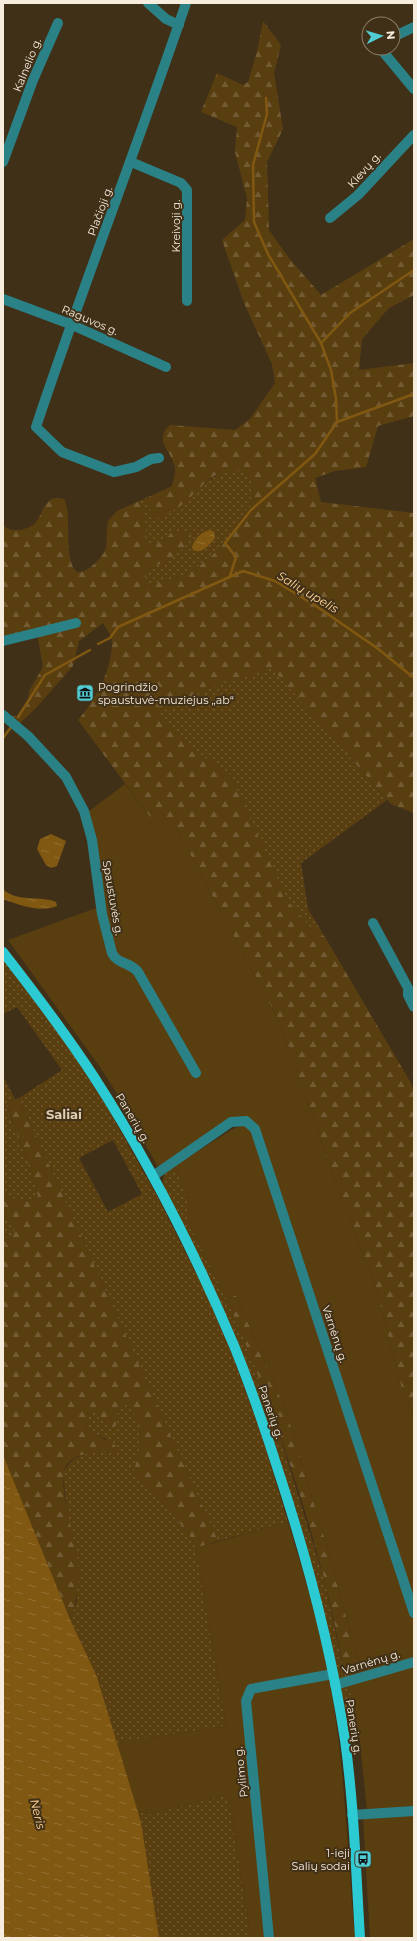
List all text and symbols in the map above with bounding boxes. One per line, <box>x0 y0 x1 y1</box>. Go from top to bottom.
north arrow <box>361 16 401 56</box>
text: N <box>384 30 398 40</box>
street label: Kalnelio g. <box>10 36 44 94</box>
street label: Klevų g. <box>344 149 384 191</box>
street label: Plačioji g. <box>85 184 115 238</box>
street label: Kreivoji g. <box>169 200 183 252</box>
street label: Raguvos g. <box>60 302 120 338</box>
water label: Salių upelis <box>275 568 342 616</box>
place label: Pogrindžio spaustuvė-muziejus „ab“ <box>98 680 234 707</box>
museum icon: Pogrindžio spaustuvė-muziejus „ab“ <box>75 683 95 703</box>
street label: Spaustuvės g. <box>100 859 126 937</box>
street label: Panerių g. <box>113 1091 153 1145</box>
district label: Saliai <box>46 1106 82 1122</box>
street label: Varnėnų g. <box>319 1304 351 1364</box>
street label: Panerių g. <box>255 1383 287 1441</box>
street label: Varnėnų g. <box>340 1647 402 1677</box>
street label: Panerių g. <box>343 1698 365 1756</box>
street label: Pylimo g. <box>231 1746 251 1798</box>
water label: Neris <box>27 1797 49 1831</box>
place label: 1-ieji Salių sodai <box>291 1846 350 1873</box>
bus stop icon: 1-ieji Salių sodai <box>353 1849 373 1869</box>

